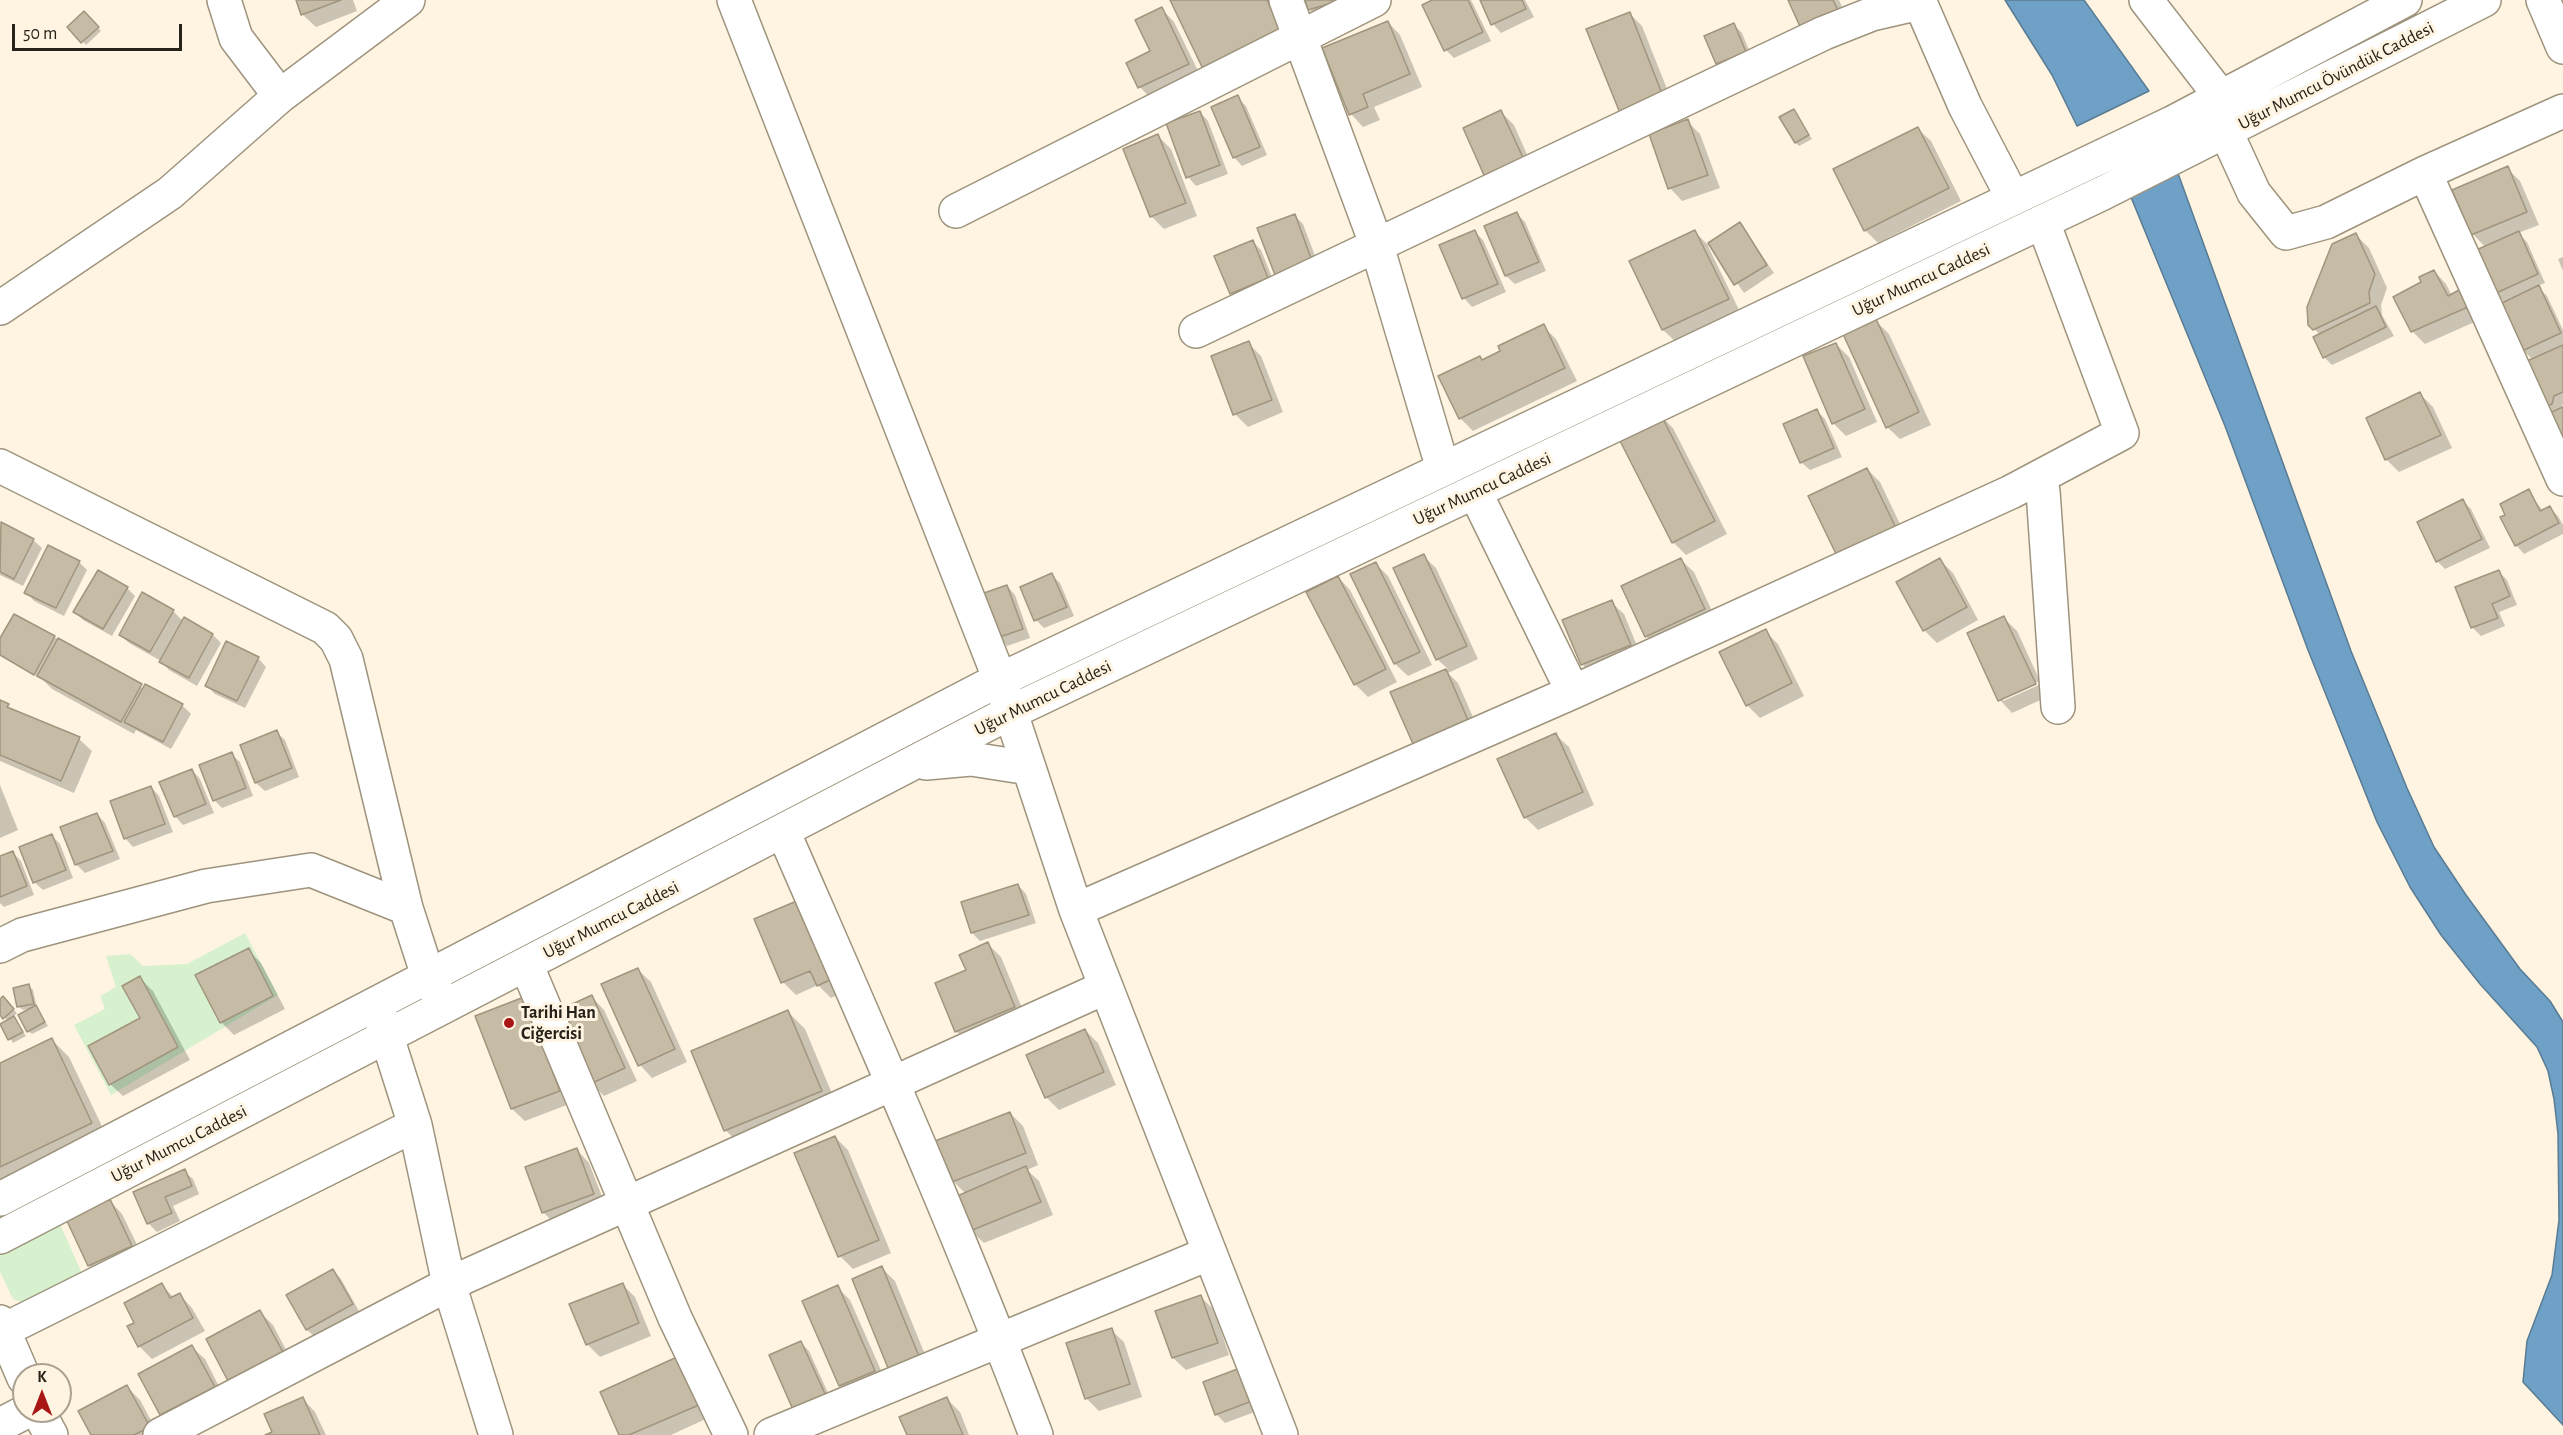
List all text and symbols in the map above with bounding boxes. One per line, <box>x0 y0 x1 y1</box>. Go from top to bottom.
scale bar <box>15 12 184 50</box>
street label: Uğur Mumcu Övündük Caddesi <box>2235 17 2437 135</box>
text: 50 m <box>23 25 57 43</box>
street label: Uğur Mumcu Caddesi <box>1849 239 1993 321</box>
street label: Uğur Mumcu Caddesi <box>1410 448 1554 530</box>
street label: Uğur Mumcu Caddesi <box>971 655 1115 741</box>
street label: Uğur Mumcu Caddesi <box>539 876 683 964</box>
place label: Tarihi Han Ciğercisi <box>521 1002 596 1044</box>
marker: Tarihi Han Ciğercisi <box>502 1016 516 1030</box>
street label: Uğur Mumcu Caddesi <box>107 1100 251 1188</box>
north arrow <box>12 1363 72 1423</box>
text: K <box>37 1369 47 1385</box>

